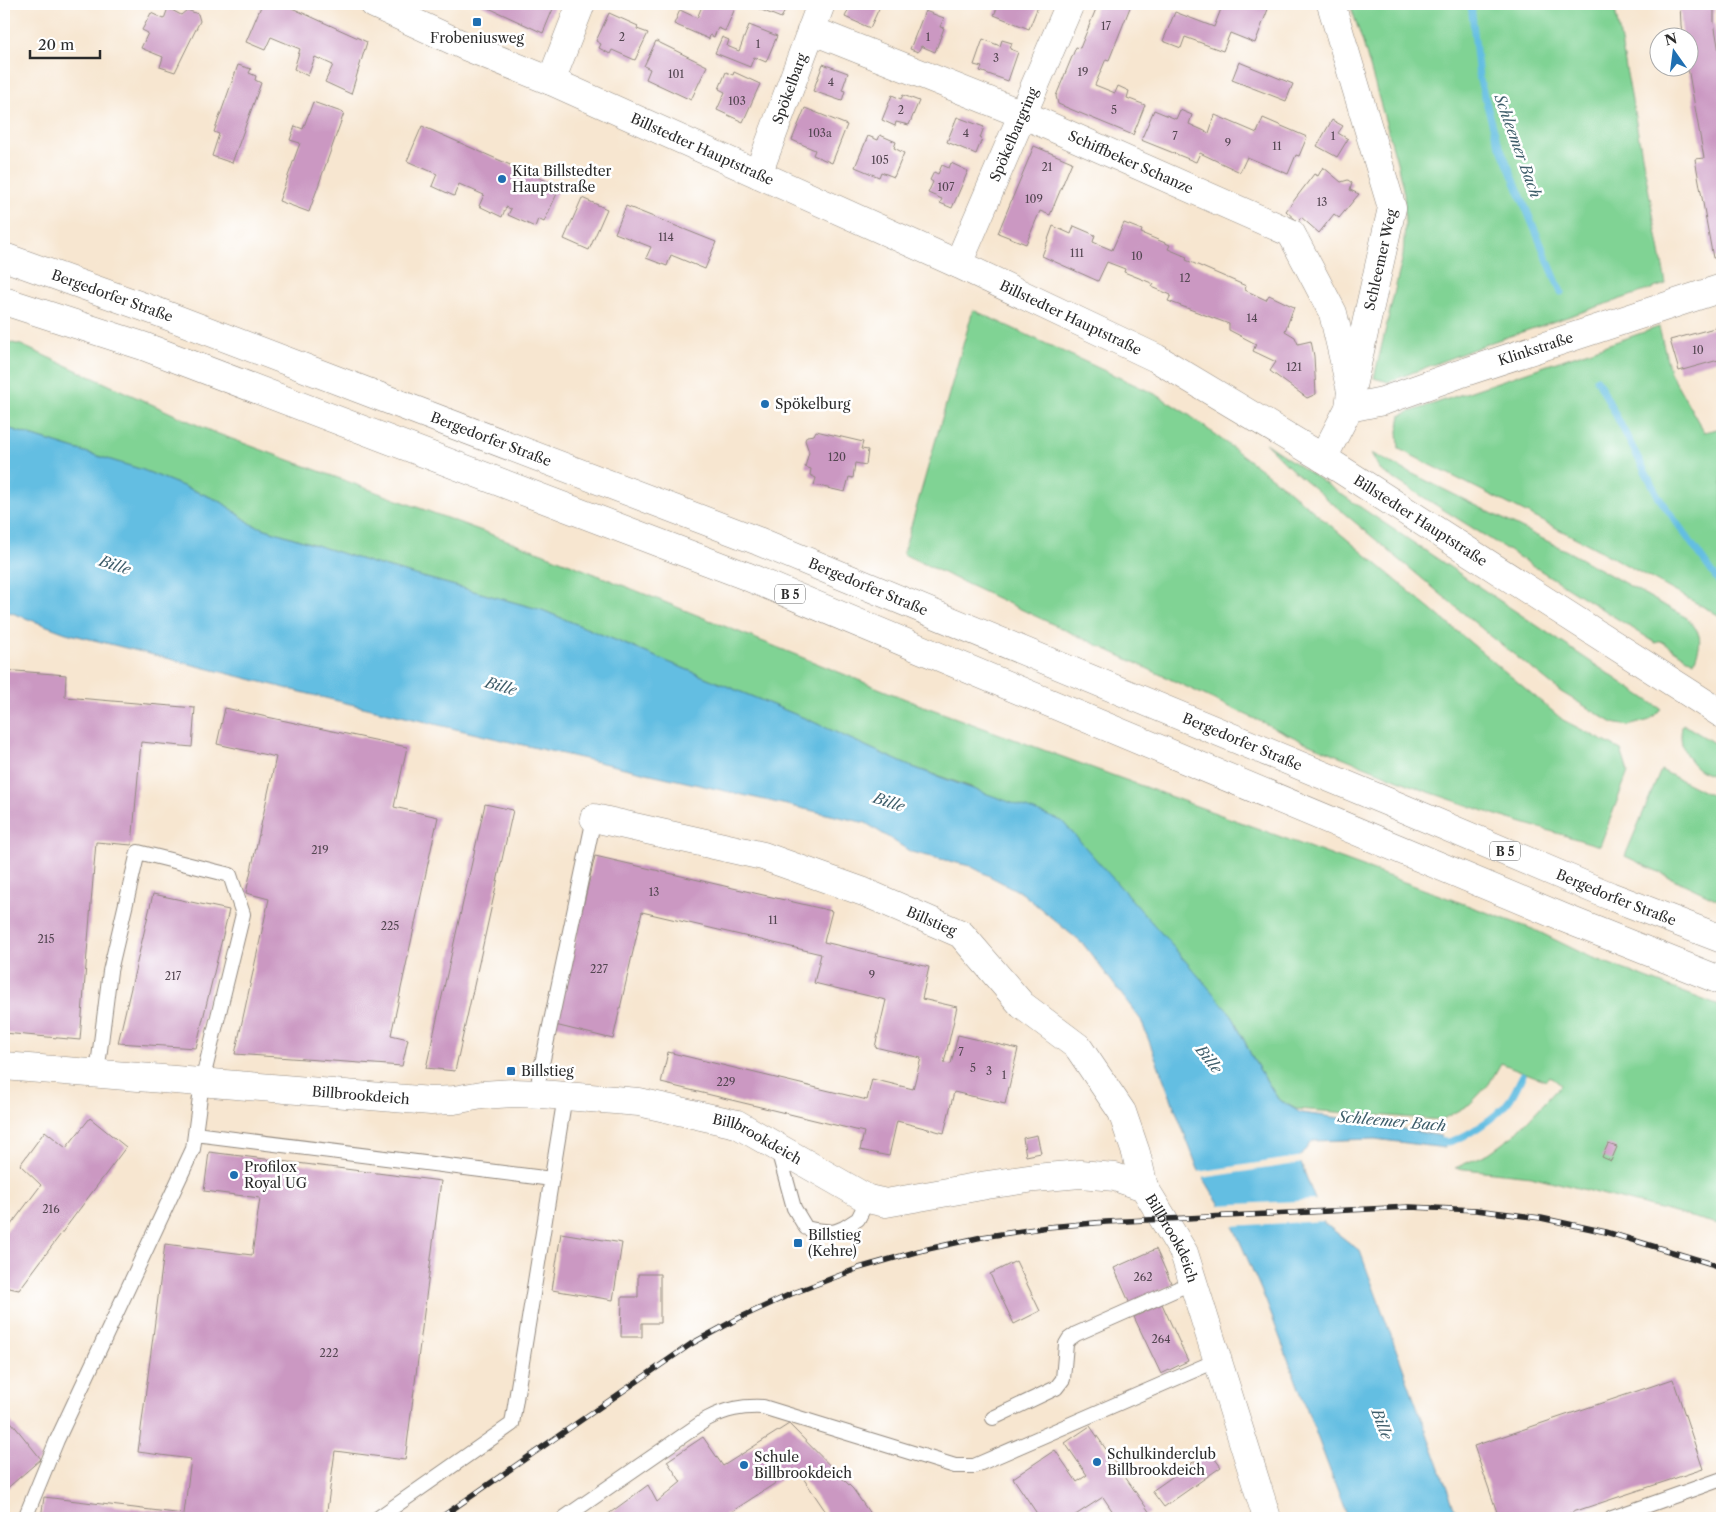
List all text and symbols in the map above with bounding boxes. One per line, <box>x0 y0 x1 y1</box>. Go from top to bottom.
marker: Frobeniusweg <box>471 16 483 28</box>
house number: 17 <box>1101 19 1112 33</box>
scale bar <box>30 28 100 60</box>
north arrow <box>1648 28 1698 78</box>
place label: Frobeniusweg <box>430 29 524 47</box>
text: N <box>1663 29 1679 50</box>
house number: 2 <box>619 30 625 44</box>
house number: 1 <box>926 30 931 44</box>
text: 20 m <box>38 35 74 54</box>
house number: 1 <box>756 37 761 51</box>
street label: Spökelbarg <box>768 50 811 127</box>
house number: 3 <box>993 51 999 65</box>
house number: 19 <box>1077 65 1089 79</box>
house number: 101 <box>668 67 684 81</box>
house number: 4 <box>828 75 834 89</box>
street label: Spökelbargring <box>986 84 1042 184</box>
water label: Schleemer Bach <box>1490 91 1545 200</box>
house number: 103 <box>728 94 746 108</box>
house number: 2 <box>898 103 904 117</box>
house number: 5 <box>1111 103 1117 117</box>
street label: Billstedter Hauptstraße <box>628 109 777 189</box>
house number: 103a <box>808 126 832 140</box>
house number: 4 <box>963 126 969 140</box>
street label: Schiffbeker Schanze <box>1065 127 1196 198</box>
house number: 7 <box>1172 129 1178 143</box>
house number: 1 <box>1331 129 1336 143</box>
house number: 9 <box>1225 136 1231 150</box>
house number: 11 <box>1272 139 1282 153</box>
house number: 105 <box>871 153 889 167</box>
house number: 21 <box>1042 160 1053 174</box>
place label: Kita Billstedter Hauptstraße <box>512 162 611 196</box>
marker: Kita Billstedter Hauptstraße <box>496 173 508 185</box>
house number: 107 <box>937 180 955 194</box>
house number: 109 <box>1025 192 1043 206</box>
house number: 13 <box>1317 195 1327 209</box>
street label: Schleemer Weg <box>1360 207 1401 312</box>
house number: 114 <box>658 230 674 244</box>
house number: 111 <box>1070 246 1084 260</box>
house number: 10 <box>1131 249 1143 263</box>
street label: Bergedorfer Straße <box>49 266 176 326</box>
house number: 12 <box>1180 271 1190 285</box>
street label: Billstedter Hauptstraße <box>997 276 1145 359</box>
house number: 14 <box>1247 311 1257 325</box>
street label: Klinkstraße <box>1496 328 1576 370</box>
house number: 10 <box>1692 343 1704 357</box>
house number: 121 <box>1286 360 1302 374</box>
place label: Spökelburg <box>775 395 851 413</box>
marker: Spökelburg <box>759 398 771 410</box>
street label: Bergedorfer Straße <box>428 408 554 470</box>
house number: 120 <box>828 450 846 464</box>
street label: Billstedter Hauptstraße <box>1350 471 1491 570</box>
water label: Bille <box>96 551 134 579</box>
street label: Bergedorfer Straße <box>806 554 931 619</box>
road number: B 5 <box>775 584 805 604</box>
water label: Bille <box>482 672 520 700</box>
street label: Bergedorfer Straße <box>1180 709 1305 775</box>
water label: Bille <box>870 788 908 816</box>
road number: B 5 <box>1490 841 1520 860</box>
house number: 219 <box>311 843 329 857</box>
street label: Bergedorfer Straße <box>1553 865 1679 930</box>
house number: 13 <box>649 885 659 899</box>
street label: Billstieg <box>904 902 960 940</box>
house number: 11 <box>768 913 778 927</box>
house number: 225 <box>381 919 399 933</box>
house number: 215 <box>38 932 54 946</box>
house number: 227 <box>590 962 609 976</box>
house number: 9 <box>869 968 875 982</box>
house number: 217 <box>165 969 182 983</box>
water label: Bille <box>1191 1040 1227 1078</box>
house number: 7 <box>958 1045 964 1059</box>
house number: 5 <box>970 1061 976 1075</box>
place label: Billstieg <box>521 1062 574 1080</box>
house number: 3 <box>986 1064 992 1078</box>
marker: Billstieg <box>505 1065 517 1077</box>
house number: 1 <box>1002 1068 1007 1082</box>
house number: 229 <box>716 1075 736 1089</box>
street label: Billbrookdeich <box>311 1082 411 1108</box>
water label: Schleemer Bach <box>1336 1107 1447 1135</box>
street label: Billbrookdeich <box>711 1110 805 1168</box>
place label: Profilox Royal UG <box>244 1158 307 1192</box>
marker: Profilox Royal UG <box>228 1169 240 1181</box>
street label: Billbrookdeich <box>1141 1191 1202 1285</box>
house number: 216 <box>42 1202 60 1216</box>
place label: Billstieg (Kehre) <box>808 1226 861 1260</box>
marker: Billstieg (Kehre) <box>792 1237 804 1249</box>
house number: 262 <box>1133 1270 1153 1284</box>
house number: 264 <box>1151 1332 1171 1346</box>
house number: 222 <box>320 1346 338 1360</box>
water label: Bille <box>1367 1405 1397 1443</box>
place label: Schulkinderclub Billbrookdeich <box>1107 1445 1216 1479</box>
place label: Schule Billbrookdeich <box>754 1448 852 1482</box>
marker: Schulkinderclub Billbrookdeich <box>1091 1456 1103 1468</box>
marker: Schule Billbrookdeich <box>738 1459 750 1471</box>

